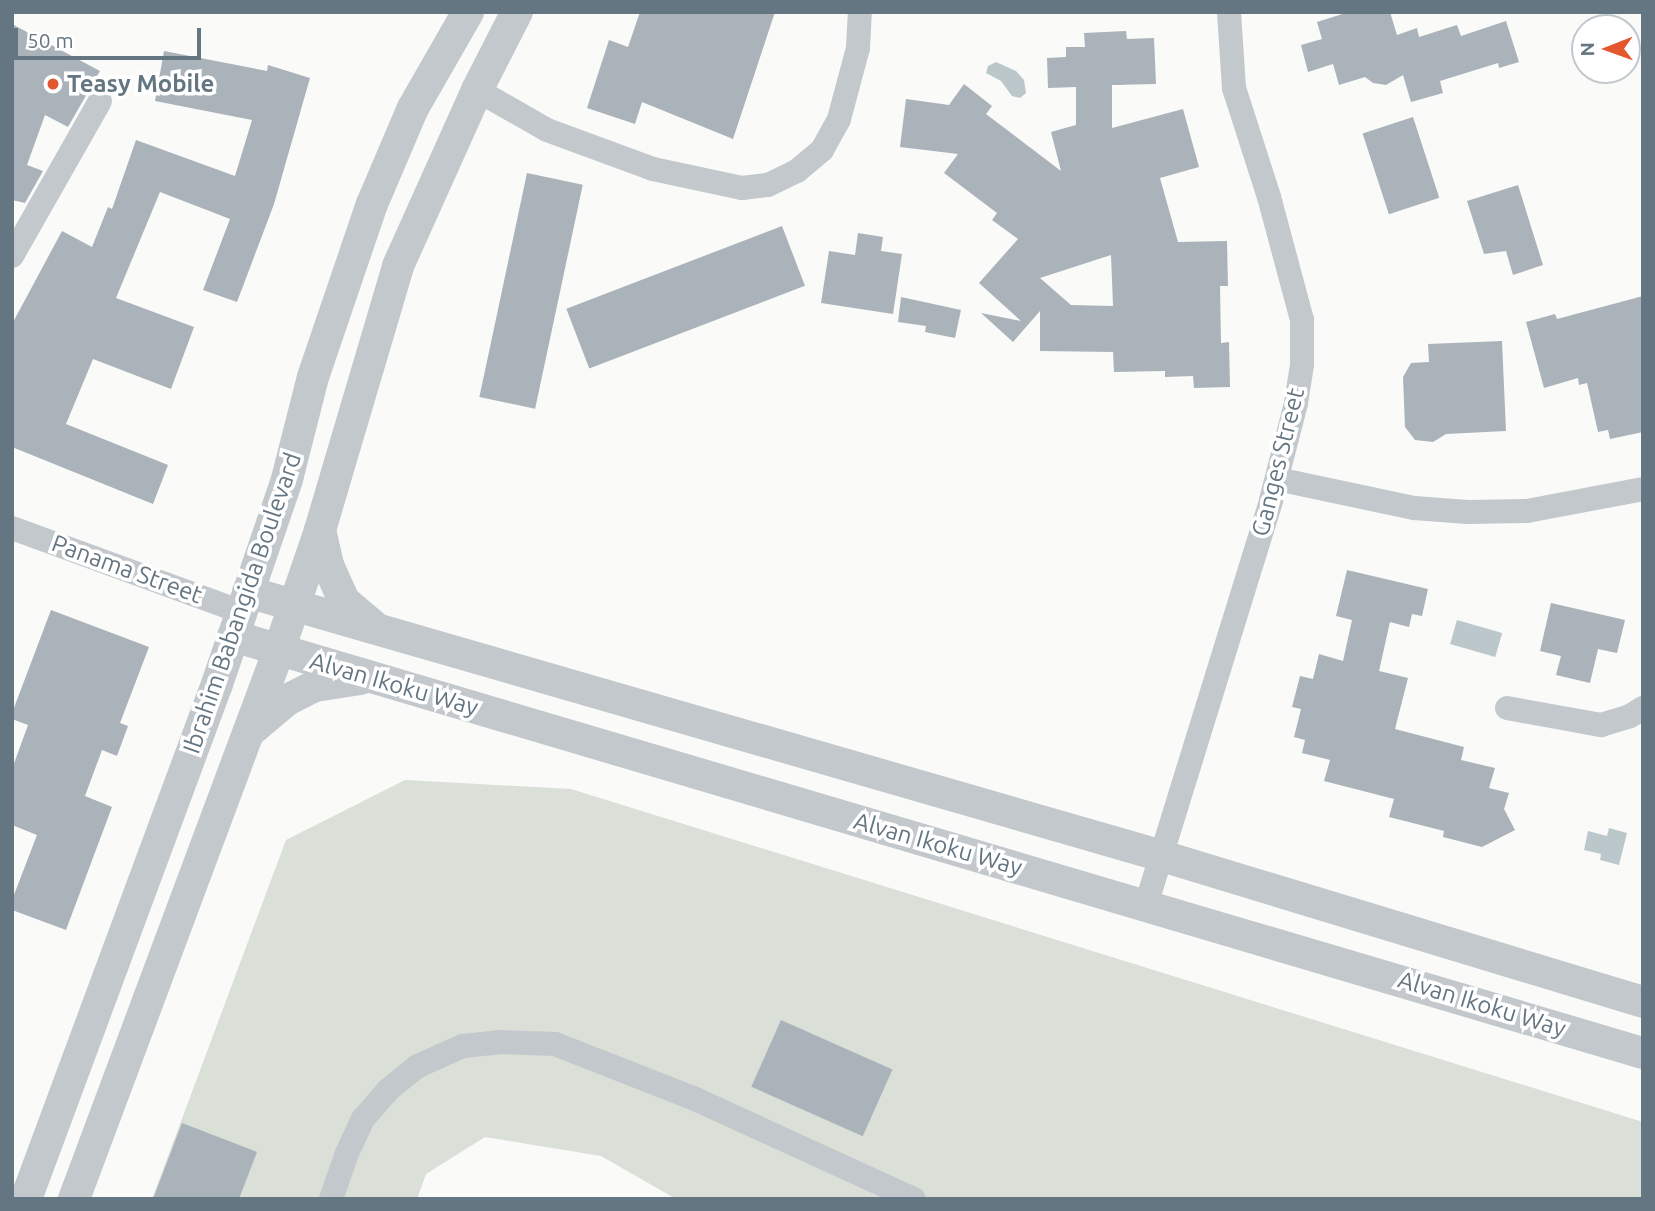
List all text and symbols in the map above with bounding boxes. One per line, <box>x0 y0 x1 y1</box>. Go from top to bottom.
scale bar <box>18 14 205 58</box>
north arrow <box>1571 14 1641 84</box>
text: 50 m <box>27 28 74 52</box>
text: N <box>1576 42 1598 57</box>
place label: Teasy Mobile <box>67 70 214 98</box>
marker: Teasy Mobile <box>45 76 61 92</box>
street label: Ganges Street <box>1246 385 1310 539</box>
street label: Ibrahim Babangida Boulevard <box>177 449 307 757</box>
street label: Panama Street <box>48 528 206 610</box>
street label: Alvan Ikoku Way <box>306 646 482 722</box>
street label: Alvan Ikoku Way <box>850 806 1026 882</box>
street label: Alvan Ikoku Way <box>1395 965 1569 1043</box>

